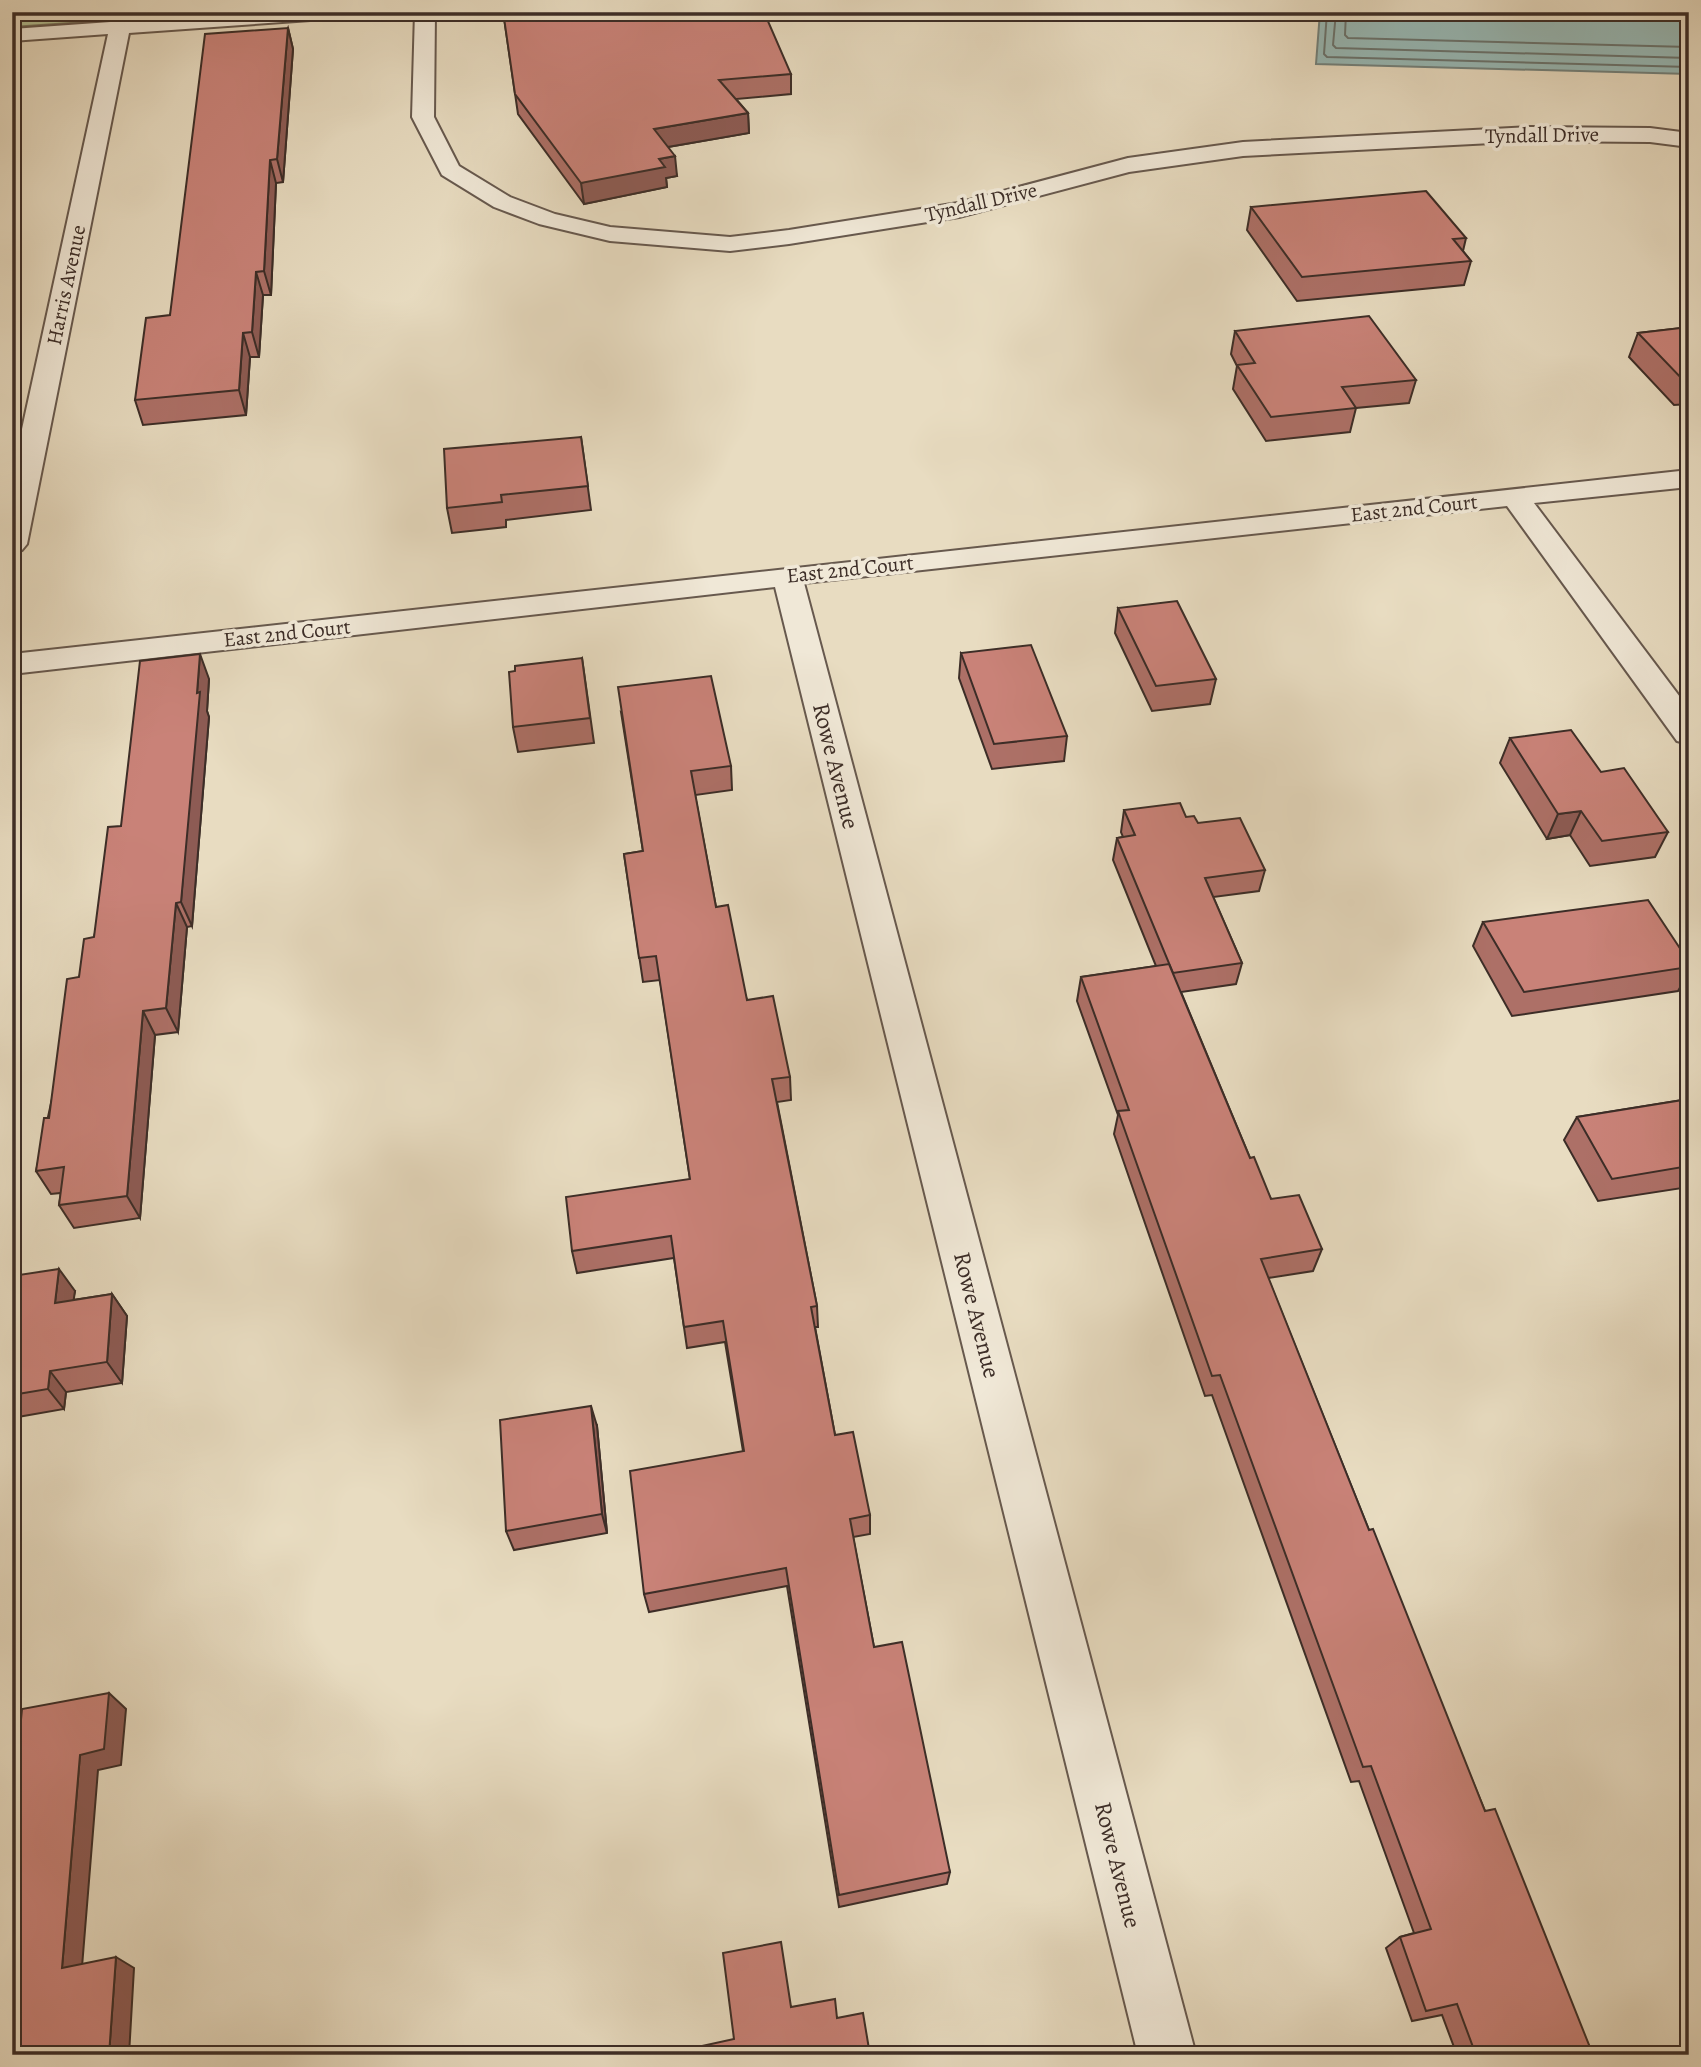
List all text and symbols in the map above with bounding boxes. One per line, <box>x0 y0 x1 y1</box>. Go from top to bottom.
street label: Tyndall Drive <box>1485 120 1599 150</box>
street label: Tyndall Drive <box>922 176 1040 228</box>
street label: Harris Avenue <box>40 222 92 348</box>
street label: East 2nd Court <box>1349 487 1479 529</box>
street label: East 2nd Court <box>785 548 915 590</box>
street label: East 2nd Court <box>222 612 352 654</box>
street label: Rowe Avenue <box>805 700 867 832</box>
street label: Rowe Avenue <box>946 1249 1008 1381</box>
street label: Rowe Avenue <box>1087 1799 1149 1931</box>

